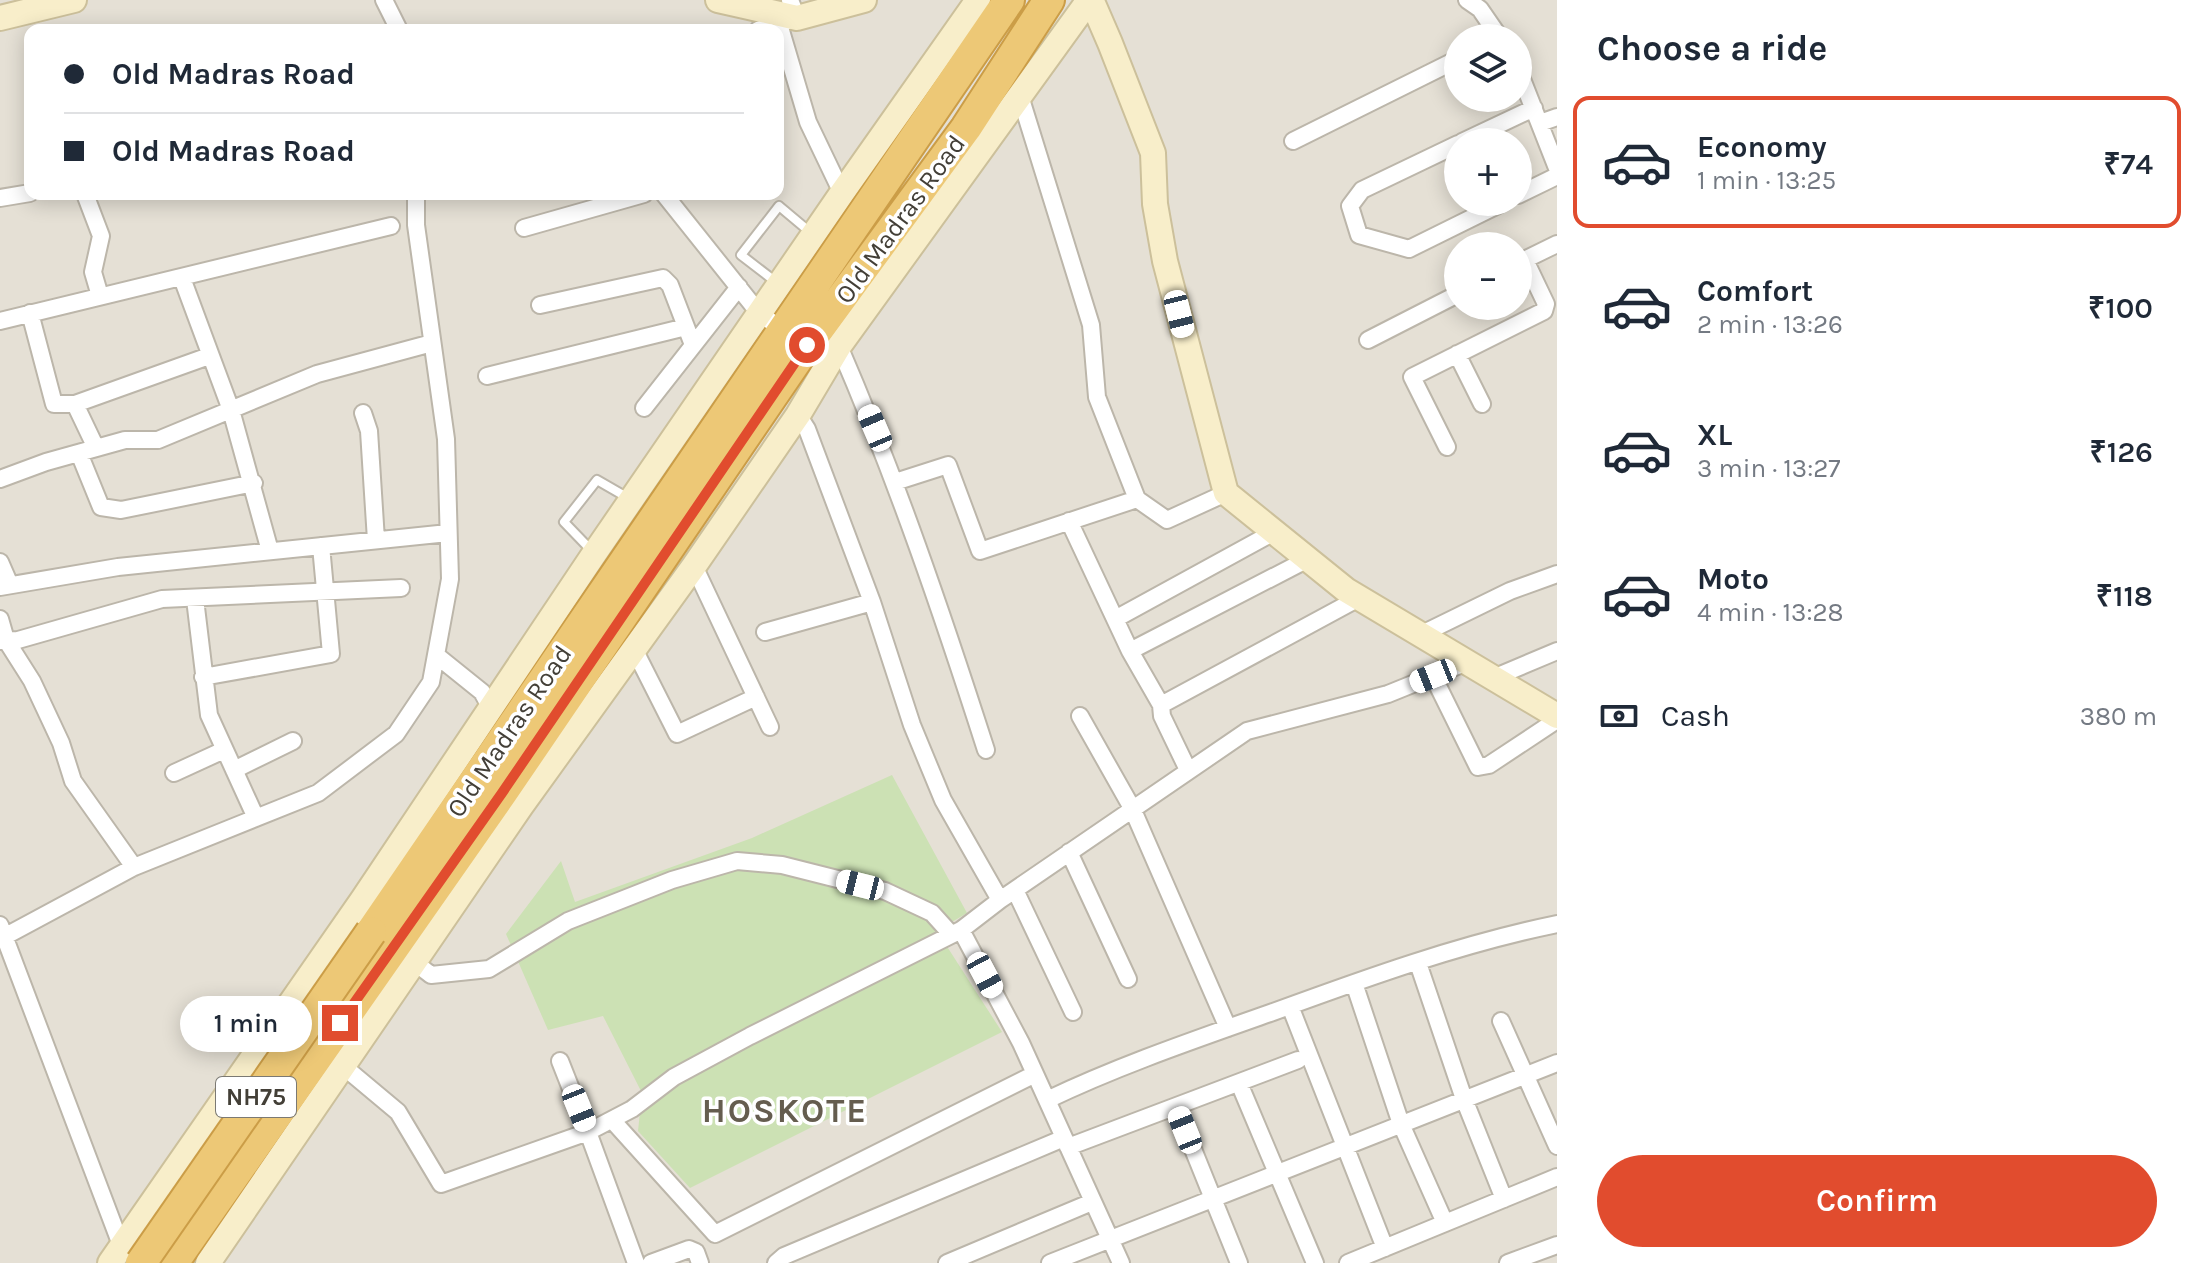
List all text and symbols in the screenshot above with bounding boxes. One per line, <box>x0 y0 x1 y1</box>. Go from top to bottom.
map controls <box>1444 24 1532 320</box>
button: layers <box>1444 24 1532 112</box>
text: Choose a ride <box>1597 27 1827 69</box>
text: Old Madras Road <box>112 56 355 92</box>
icon: car <box>1601 126 1673 198</box>
button: + <box>1444 128 1532 216</box>
street label: Old Madras Road <box>829 129 972 310</box>
text: Economy <box>1697 129 1827 165</box>
text: Old Madras Road <box>112 133 355 169</box>
text: ₹74 <box>2104 146 2153 182</box>
text: 1 min · 13:25 <box>1697 165 1836 196</box>
button: − <box>1444 232 1532 320</box>
icon: car <box>1601 270 1673 342</box>
text: Comfort <box>1697 273 1813 309</box>
car <box>1162 288 1196 340</box>
text: ₹100 <box>2088 290 2153 326</box>
text: 2 min · 13:26 <box>1697 309 1843 340</box>
route start <box>789 327 825 363</box>
car <box>855 401 895 455</box>
icon: car <box>1601 414 1673 486</box>
text: XL <box>1697 417 1732 453</box>
text: ₹126 <box>2089 434 2153 470</box>
text: 3 min · 13:27 <box>1697 453 1841 484</box>
icon: car <box>1601 558 1673 630</box>
text: Moto <box>1697 561 1769 597</box>
text: ₹118 <box>2096 578 2153 614</box>
text: 4 min · 13:28 <box>1697 597 1843 628</box>
street label: Old Madras Road <box>440 639 578 823</box>
car <box>1406 656 1460 696</box>
icon: cash <box>1597 694 1641 738</box>
text: Cash <box>1661 698 1730 734</box>
text: 380 m <box>2080 701 2157 732</box>
car <box>834 868 886 902</box>
car <box>963 948 1007 1002</box>
callout: 1 min <box>180 995 312 1051</box>
route end <box>322 1005 358 1041</box>
text: 1 min <box>214 1008 278 1039</box>
road number: NH75 <box>216 1077 296 1117</box>
car <box>559 1081 599 1135</box>
district label: HOSKOTE <box>702 1091 868 1131</box>
car <box>1165 1103 1205 1157</box>
button: Confirm <box>1597 1155 2157 1247</box>

